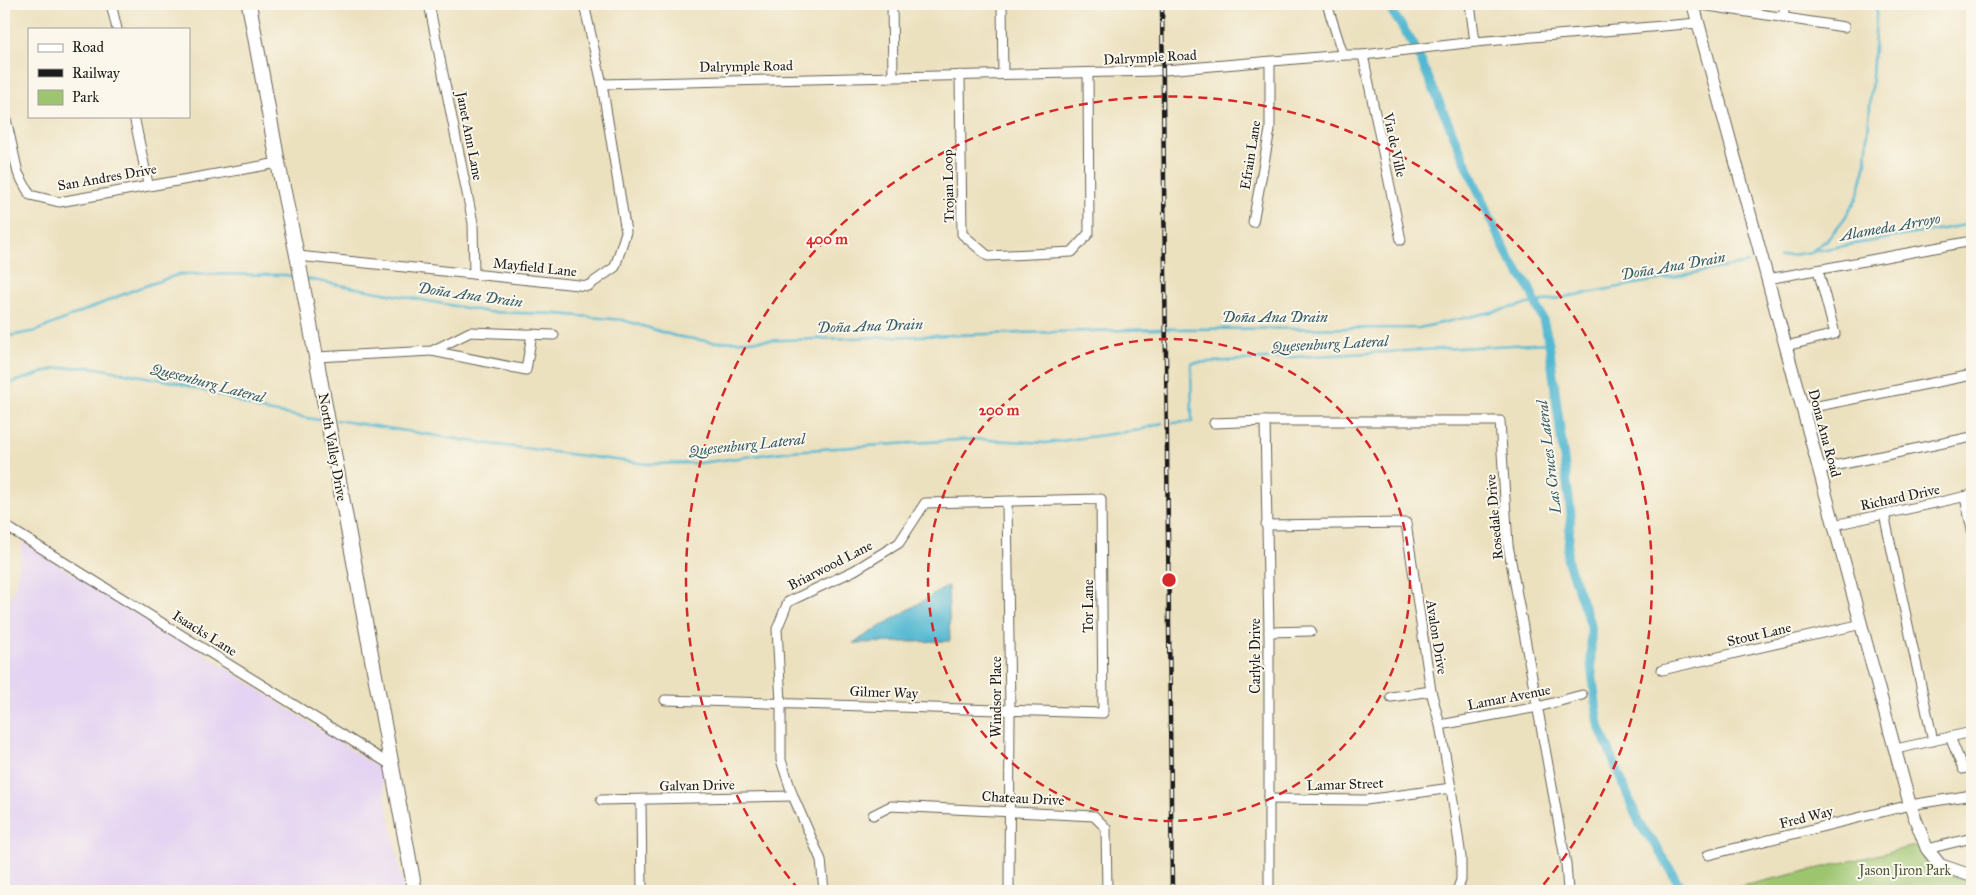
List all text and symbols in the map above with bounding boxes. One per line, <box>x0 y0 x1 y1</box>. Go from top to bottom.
legend <box>28 28 190 118</box>
text: Road <box>72 38 104 56</box>
street label: Dalrymple Road <box>1103 47 1197 68</box>
street label: Dalrymple Road <box>699 57 793 76</box>
text: Railway <box>72 64 121 82</box>
text: Park <box>72 88 99 106</box>
street label: Janet Ann Lane <box>451 88 486 182</box>
street label: Via de Ville <box>1379 110 1410 179</box>
street label: Efrain Lane <box>1237 119 1264 191</box>
street label: Trojan Loop <box>939 149 958 223</box>
street label: San Andres Drive <box>56 160 158 195</box>
water label: Alameda Arroyo <box>1836 209 1942 245</box>
text: 400 m <box>806 230 848 249</box>
water label: Doña Ana Drain <box>1619 248 1727 284</box>
street label: Mayfield Lane <box>492 255 578 280</box>
water label: Doña Ana Drain <box>416 279 524 311</box>
water label: Doña Ana Drain <box>1222 308 1328 326</box>
water label: Doña Ana Drain <box>817 315 923 337</box>
water label: Quesenburg Lateral <box>1270 332 1391 356</box>
water label: Quesenburg Lateral <box>148 359 269 407</box>
street label: Dona Ana Road <box>1805 387 1844 479</box>
street label: North Valley Drive <box>315 392 350 503</box>
water label: Las Cruces Lateral <box>1533 397 1565 516</box>
text: 200 m <box>979 401 1020 419</box>
water label: Quesenburg Lateral <box>687 430 808 460</box>
street label: Rosedale Drive <box>1482 473 1507 560</box>
street label: Richard Drive <box>1859 481 1942 514</box>
street label: Briarwood Lane <box>785 537 876 594</box>
centre of rings <box>1160 571 1178 589</box>
street label: Tor Lane <box>1080 579 1097 633</box>
street label: Avalon Drive <box>1422 598 1451 676</box>
street label: Isaacks Lane <box>169 607 240 660</box>
street label: Carlyle Drive <box>1247 618 1264 694</box>
street label: Stout Lane <box>1725 619 1793 650</box>
street label: Windsor Place <box>988 656 1005 738</box>
street label: Lamar Avenue <box>1466 681 1552 714</box>
street label: Gilmer Way <box>849 683 919 702</box>
street label: Lamar Street <box>1306 775 1384 794</box>
street label: Galvan Drive <box>659 776 735 795</box>
street label: Chateau Drive <box>981 788 1065 809</box>
street label: Fred Way <box>1777 803 1835 832</box>
park label: Jason Jiron Park <box>1857 862 1951 880</box>

